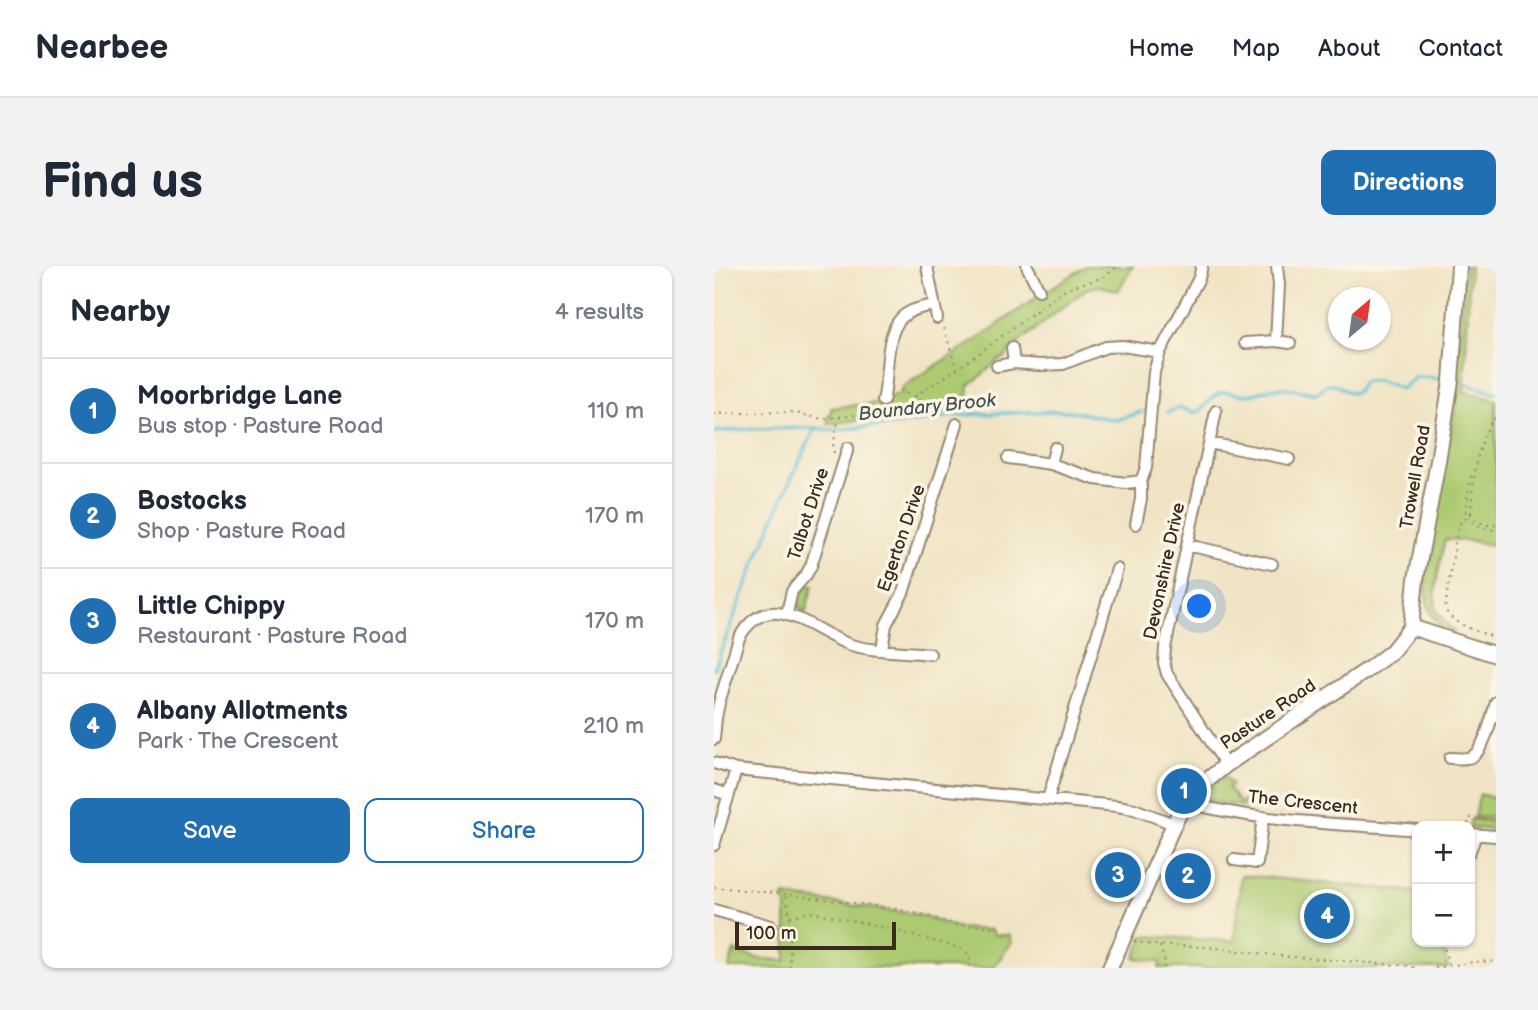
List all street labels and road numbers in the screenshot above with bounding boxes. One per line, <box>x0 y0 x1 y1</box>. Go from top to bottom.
street label: Trowell Road <box>1396 423 1435 531</box>
street label: Talbot Drive <box>784 465 833 563</box>
street label: Egerton Drive <box>873 481 930 595</box>
street label: Devonshire Drive <box>1140 500 1189 641</box>
street label: Pasture Road <box>1217 675 1320 754</box>
street label: The Crescent <box>1247 786 1359 819</box>

